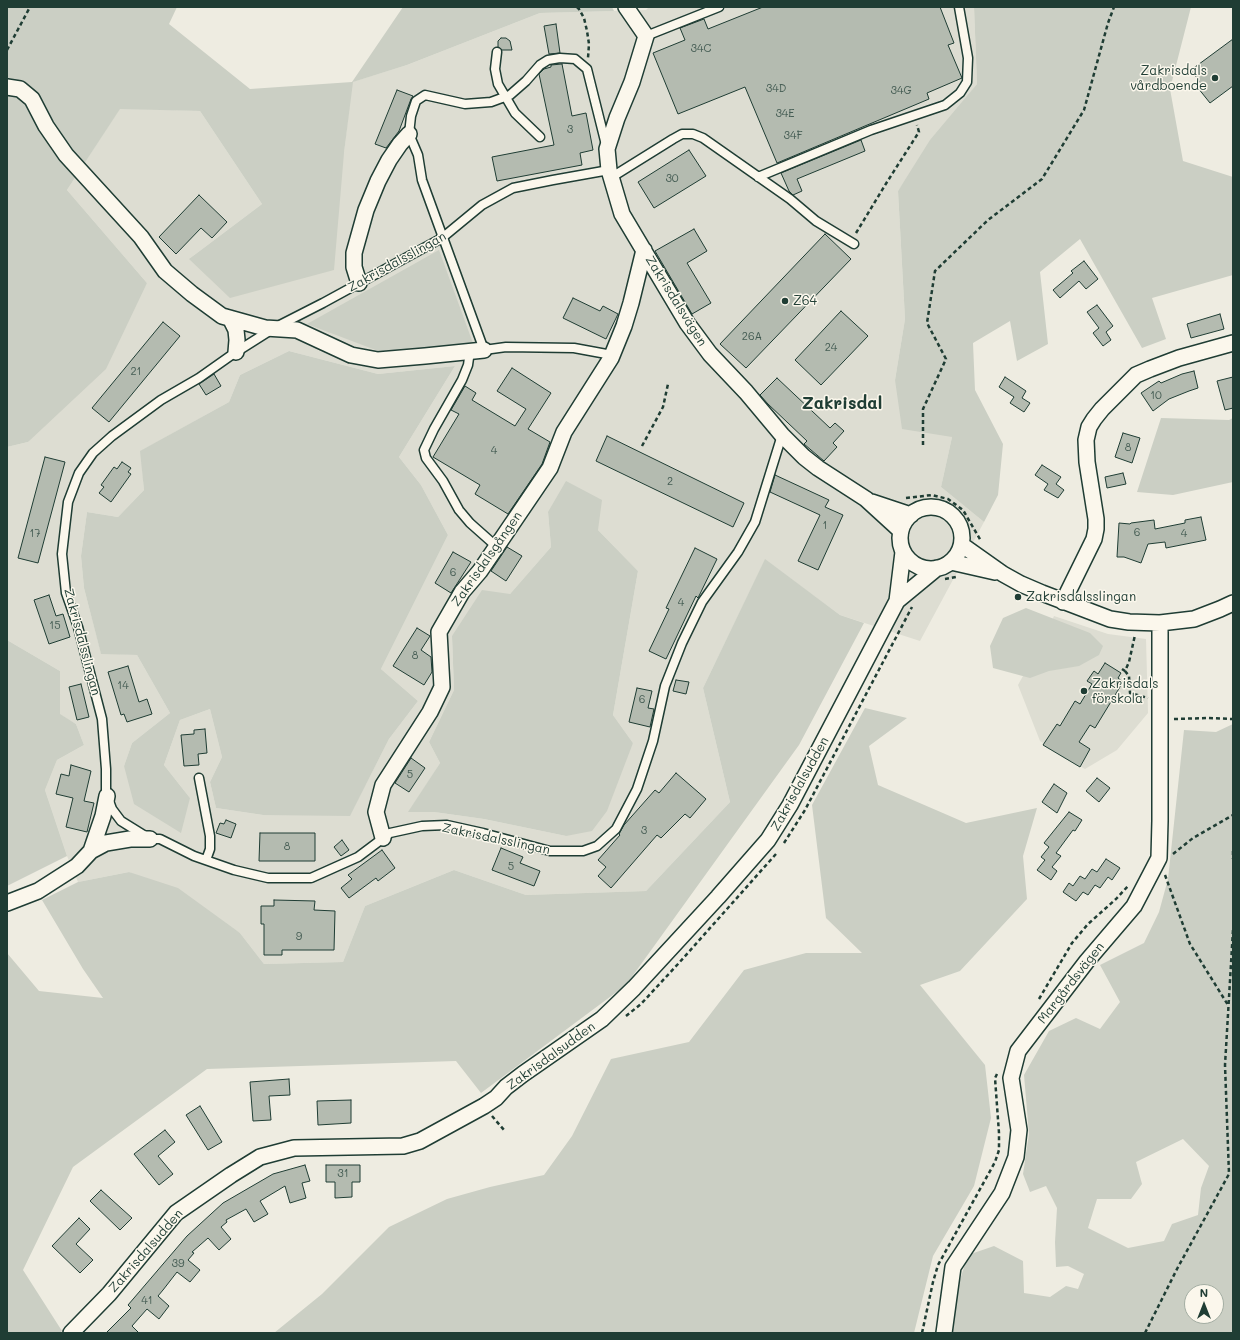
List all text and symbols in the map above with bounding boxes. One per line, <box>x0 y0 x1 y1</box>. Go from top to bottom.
house number: 34C <box>691 42 711 56</box>
place label: Zakrisdals vårdboende <box>1130 63 1207 94</box>
marker: Zakrisdals vårdboende <box>1210 73 1220 83</box>
house number: 34D <box>766 82 786 96</box>
house number: 34G <box>890 84 912 98</box>
house number: 34E <box>775 107 795 121</box>
house number: 3 <box>567 123 573 137</box>
house number: 34F <box>783 129 803 143</box>
house number: 30 <box>665 172 679 186</box>
street label: Zakrisdalsslingan <box>345 228 449 296</box>
street label: Zakrisdalsvägen <box>642 253 710 349</box>
place label: Z64 <box>793 293 817 309</box>
marker: Z64 <box>780 296 790 306</box>
house number: 26A <box>742 330 762 344</box>
house number: 24 <box>825 341 837 355</box>
house number: 21 <box>130 365 142 379</box>
house number: 10 <box>1150 389 1162 403</box>
district label: Zakrisdal <box>802 394 882 414</box>
house number: 8 <box>1125 441 1131 455</box>
house number: 4 <box>491 444 497 458</box>
house number: 2 <box>667 475 673 489</box>
street label: Zakrisdalsgången <box>448 509 526 609</box>
house number: 1 <box>823 519 827 533</box>
house number: 6 <box>1134 526 1140 540</box>
house number: 17 <box>29 527 41 541</box>
house number: 4 <box>1181 527 1187 541</box>
house number: 6 <box>450 566 456 580</box>
street label: Zakrisdalsslingan <box>60 587 104 697</box>
place label: Zakrisdalsslingan <box>1026 589 1136 605</box>
marker: Zakrisdalsslingan <box>1013 592 1023 602</box>
house number: 4 <box>678 596 684 610</box>
house number: 15 <box>49 619 61 633</box>
house number: 8 <box>412 649 418 663</box>
place label: Zakrisdals förskola <box>1092 676 1158 707</box>
house number: 14 <box>117 679 129 693</box>
marker: Zakrisdals förskola <box>1079 686 1089 696</box>
house number: 6 <box>639 693 645 707</box>
street label: Zakrisdalsudden <box>768 734 832 834</box>
house number: 5 <box>407 768 413 782</box>
street label: Zakrisdalsslingan <box>441 820 551 858</box>
house number: 3 <box>641 824 647 838</box>
house number: 8 <box>284 840 290 854</box>
house number: 5 <box>508 860 514 874</box>
house number: 9 <box>296 930 302 944</box>
street label: Margårdsvägen <box>1034 939 1108 1027</box>
street label: Zakrisdalsudden <box>504 1019 598 1093</box>
house number: 31 <box>337 1167 349 1181</box>
street label: Zakrisdalsudden <box>106 1206 186 1296</box>
house number: 39 <box>172 1257 184 1271</box>
north arrow <box>1184 1284 1224 1324</box>
text: N <box>1200 1285 1208 1300</box>
house number: 41 <box>141 1294 153 1308</box>

